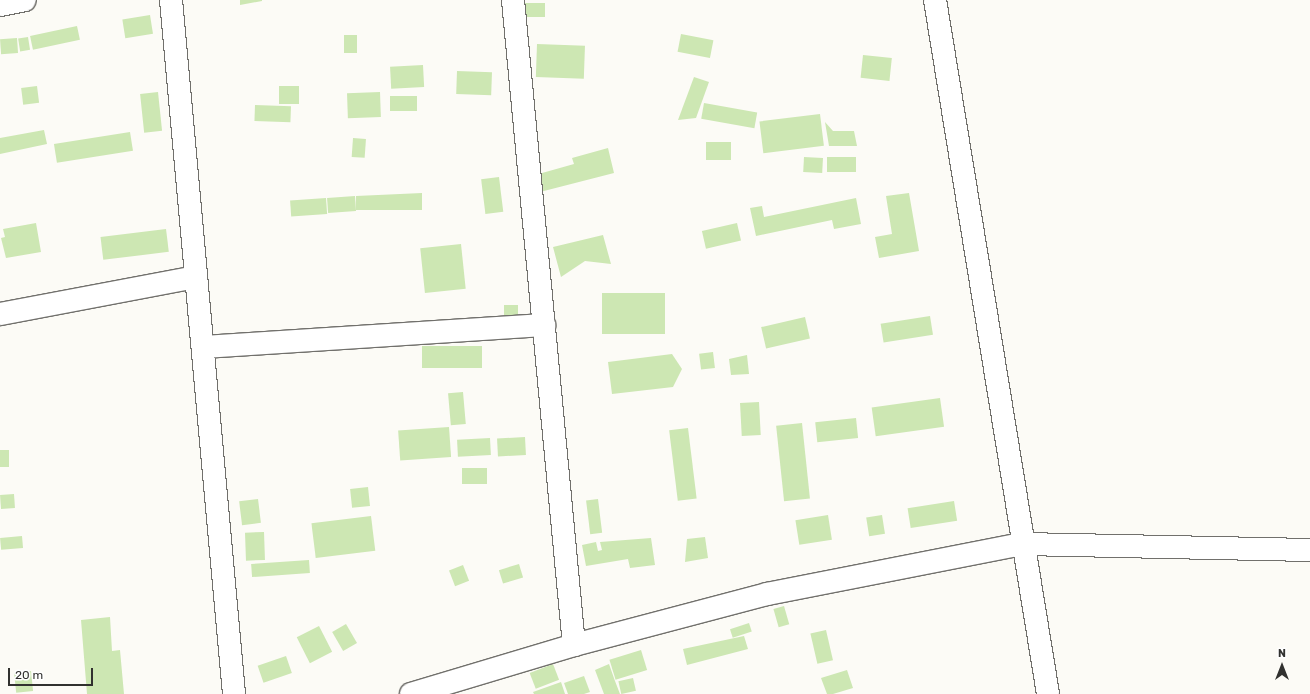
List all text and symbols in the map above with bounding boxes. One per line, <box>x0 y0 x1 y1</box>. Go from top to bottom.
north arrow <box>1262 646 1302 686</box>
text: N <box>1278 647 1286 660</box>
scale bar <box>10 660 95 686</box>
text: 20 m <box>15 668 43 682</box>

